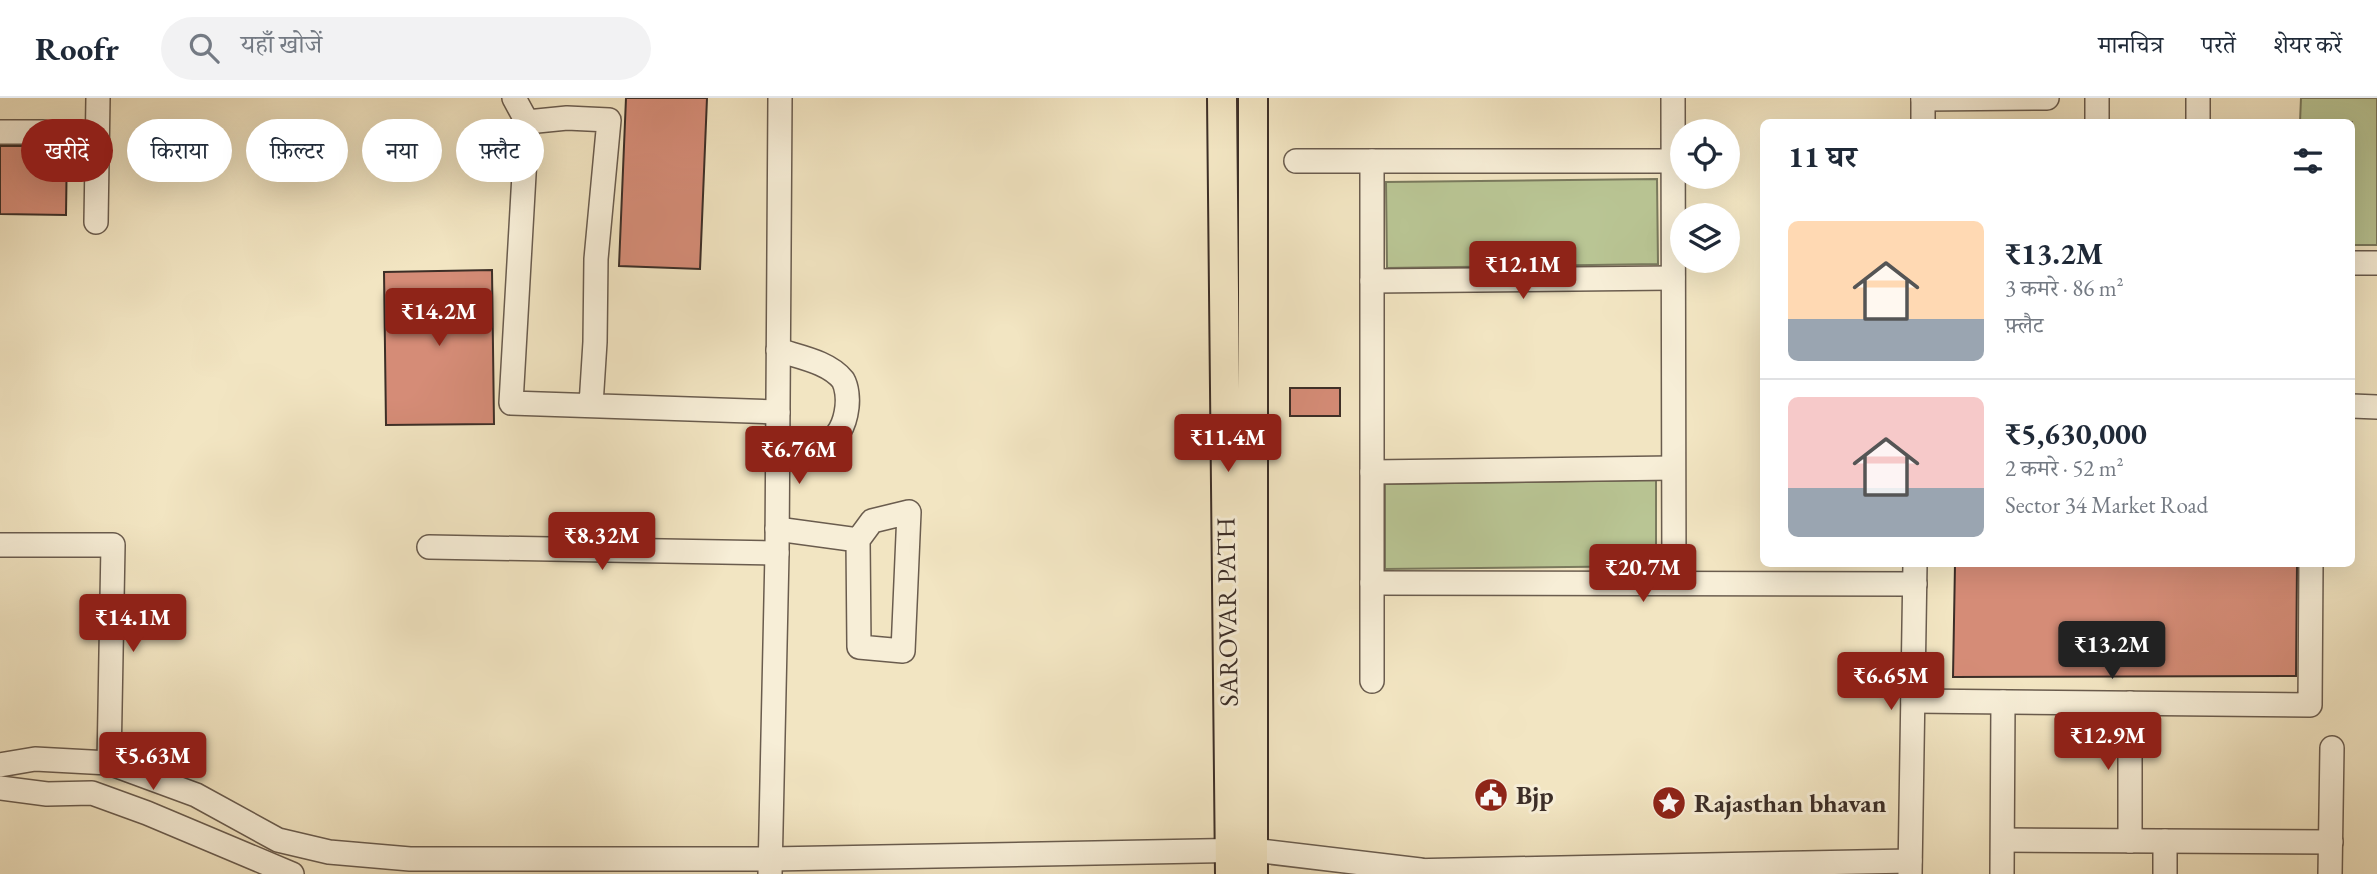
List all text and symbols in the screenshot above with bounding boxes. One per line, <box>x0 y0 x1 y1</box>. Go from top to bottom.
search box <box>161 17 651 80</box>
text: Roofr <box>35 27 119 70</box>
text: यहाँ खोजें <box>241 27 322 61</box>
icon: search <box>185 29 223 67</box>
text: मानचित्र <box>2098 29 2163 60</box>
text: परतें <box>2201 29 2236 60</box>
text: शेयर करें <box>2274 29 2342 60</box>
chip: खरीदें <box>21 119 113 182</box>
chip: किराया <box>127 119 232 182</box>
chip: फ़िल्टर <box>246 119 348 182</box>
chip: नया <box>362 119 442 182</box>
chip: फ़्लैट <box>456 119 544 182</box>
map controls <box>1670 119 1740 273</box>
button: locate <box>1670 119 1740 189</box>
text: 11 घर <box>1788 137 1857 176</box>
icon: filters <box>2289 142 2327 180</box>
button: layers <box>1670 203 1740 273</box>
text: ₹13.2M <box>2005 234 2103 273</box>
pin: ₹12.1M <box>1466 242 1580 301</box>
text: ₹12.1M <box>1485 249 1561 279</box>
icon: home <box>1844 249 1928 333</box>
text: 3 कमरे · 86 m² <box>2005 273 2124 303</box>
pin: ₹14.2M <box>382 288 496 348</box>
text: ₹14.2M <box>401 296 477 326</box>
text: फ़्लैट <box>2005 310 2043 340</box>
pin: ₹11.4M <box>1171 414 1285 474</box>
text: ₹5,630,000 <box>2005 414 2147 453</box>
text: ₹11.4M <box>1190 422 1266 452</box>
icon: home <box>1844 425 1928 509</box>
pin: ₹6.76M <box>742 426 856 486</box>
text: ₹6.76M <box>761 434 837 464</box>
text: 2 कमरे · 52 m² <box>2005 453 2124 483</box>
text: Sector 34 Market Road <box>2005 490 2208 520</box>
pin: ₹8.32M <box>545 512 659 572</box>
street label: SAROVAR PATH <box>1208 517 1246 707</box>
text: ₹8.32M <box>564 520 640 550</box>
pin: ₹20.7M <box>1586 545 1700 604</box>
text: ₹20.7M <box>1605 552 1681 582</box>
pin: ₹14.1M <box>76 594 190 654</box>
text: ₹14.1M <box>95 602 171 632</box>
pin: ₹13.2M <box>2055 622 2169 681</box>
text: ₹13.2M <box>2074 629 2150 659</box>
pin: ₹6.65M <box>1834 652 1948 712</box>
text: ₹6.65M <box>1853 660 1929 690</box>
pin: ₹12.9M <box>2051 712 2165 772</box>
text: ₹12.9M <box>2070 720 2146 750</box>
pin: ₹5.63M <box>96 732 210 792</box>
text: ₹5.63M <box>115 740 191 770</box>
public building icon: Bjp <box>1472 776 1510 814</box>
place label: Bjp <box>1516 778 1554 812</box>
place icon: Rajasthan bhavan <box>1650 784 1688 822</box>
place label: Rajasthan bhavan <box>1694 786 1887 820</box>

